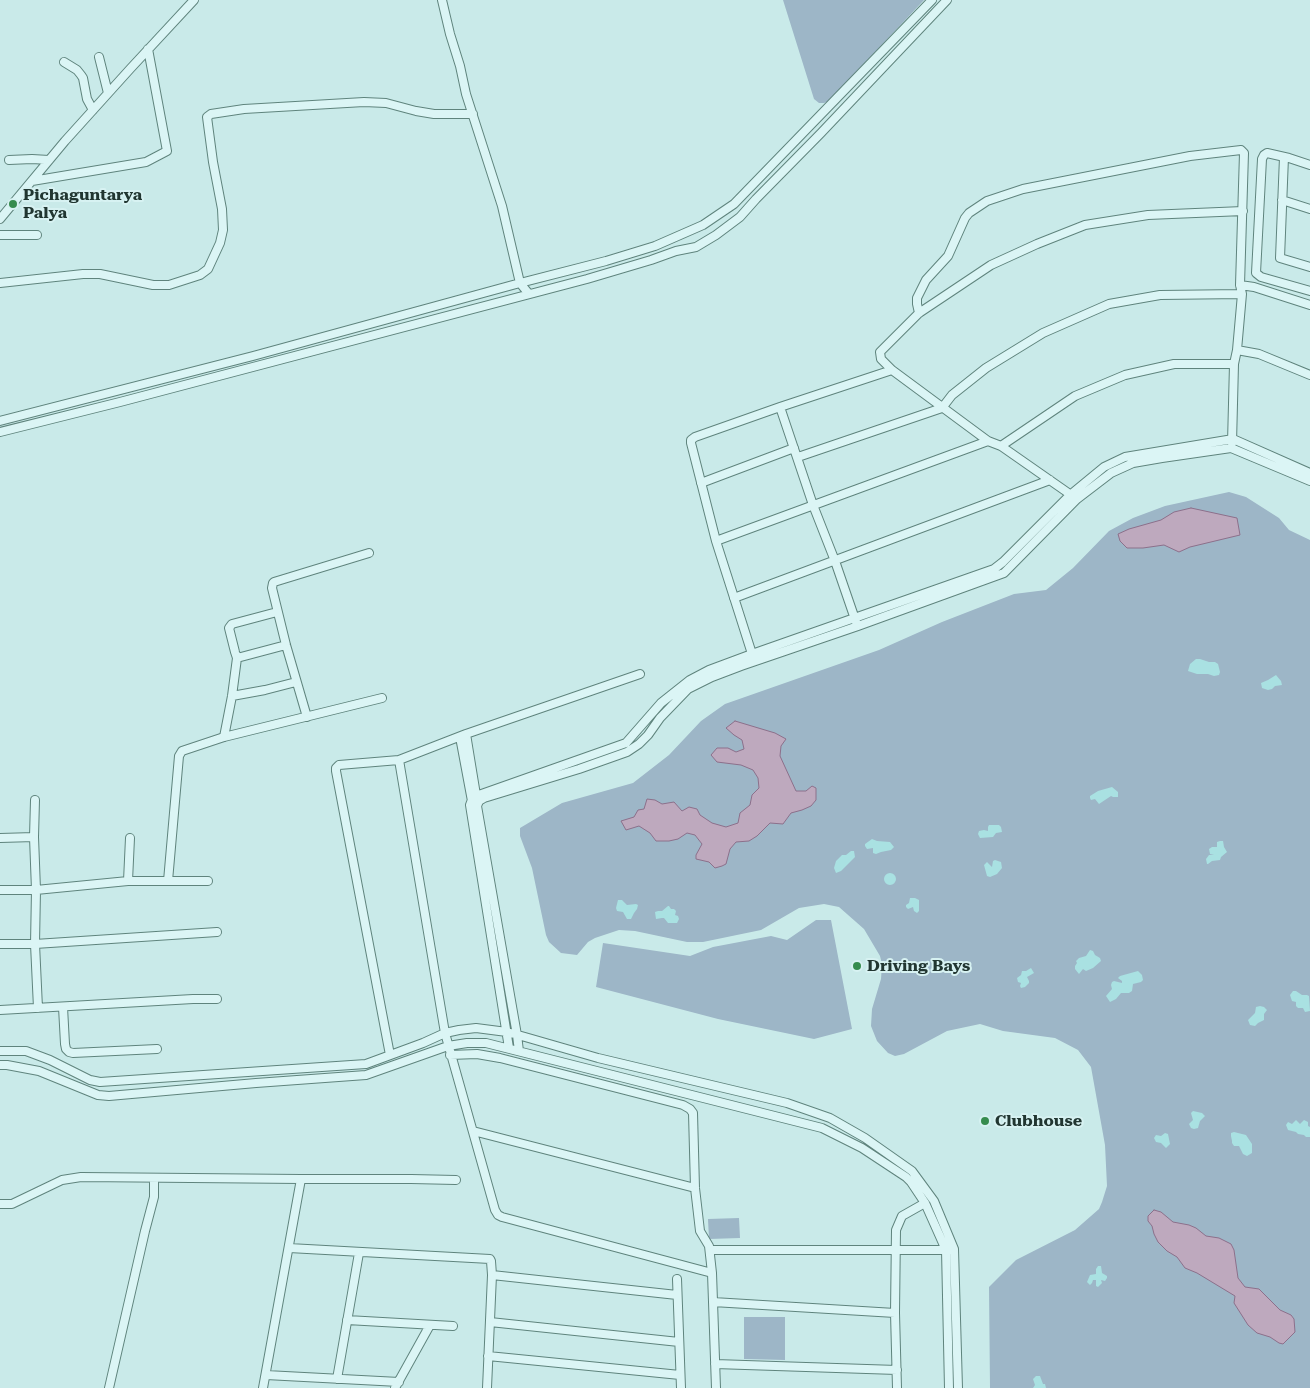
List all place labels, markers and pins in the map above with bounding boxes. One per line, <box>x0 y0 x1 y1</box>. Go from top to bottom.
place label: Pichaguntarya Palya <box>23 185 142 223</box>
marker: Pichaguntarya Palya <box>7 198 19 210</box>
place label: Driving Bays <box>867 956 970 976</box>
marker: Driving Bays <box>851 960 863 972</box>
place label: Clubhouse <box>995 1111 1082 1131</box>
marker: Clubhouse <box>979 1115 991 1127</box>

